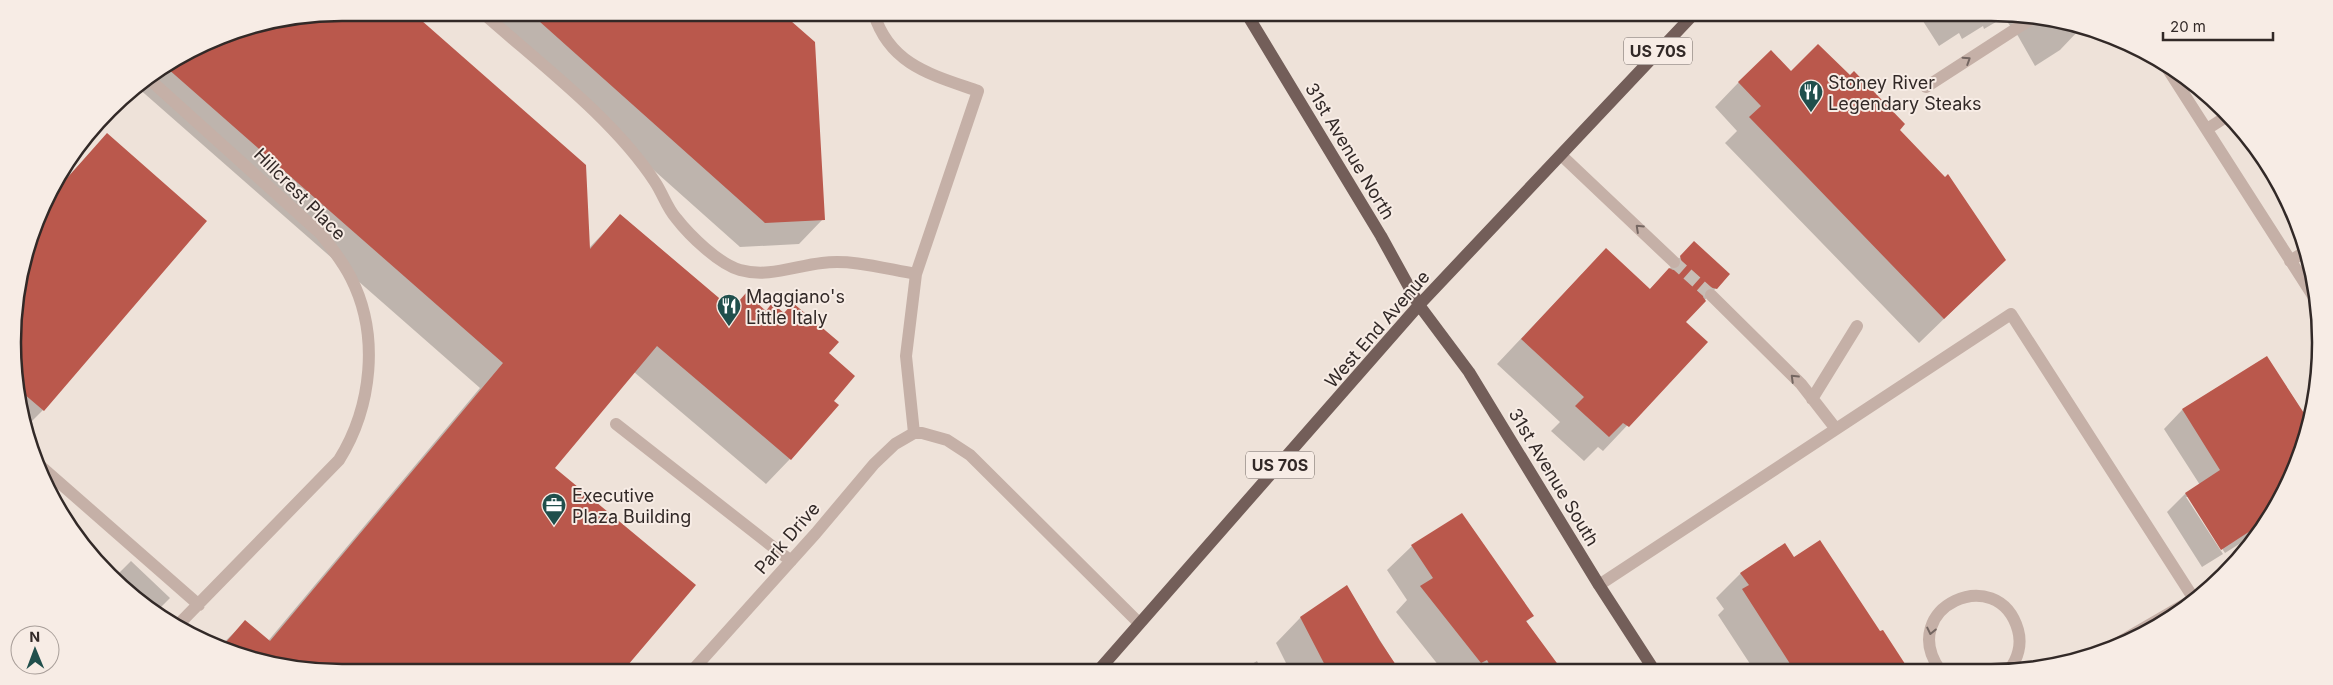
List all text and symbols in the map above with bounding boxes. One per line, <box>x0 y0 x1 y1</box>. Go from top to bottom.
scale bar <box>2163 10 2273 42</box>
text: 20 m <box>2170 17 2206 36</box>
road number: US 70S <box>1624 37 1692 64</box>
one-way arrow <box>1961 57 1970 67</box>
place label: Stoney River Legendary Steaks <box>1828 72 1982 114</box>
street label: 31st Avenue North <box>1301 79 1399 223</box>
restaurant icon: Stoney River Legendary Steaks <box>1798 79 1824 113</box>
street label: Hillcrest Place <box>250 144 350 244</box>
one-way arrow <box>1636 225 1645 234</box>
street label: West End Avenue <box>1320 266 1434 392</box>
place label: Maggiano's Little Italy <box>746 286 845 328</box>
restaurant icon: Maggiano's Little Italy <box>716 293 742 327</box>
one-way arrow <box>1791 375 1800 384</box>
street label: 31st Avenue South <box>1505 404 1603 550</box>
road number: US 70S <box>1246 452 1314 478</box>
place label: Executive Plaza Building <box>572 485 691 527</box>
office icon: Executive Plaza Building <box>541 492 567 526</box>
street label: Park Drive <box>750 498 824 578</box>
north arrow <box>10 625 60 675</box>
one-way arrow <box>1926 627 1937 636</box>
text: N <box>29 628 40 645</box>

